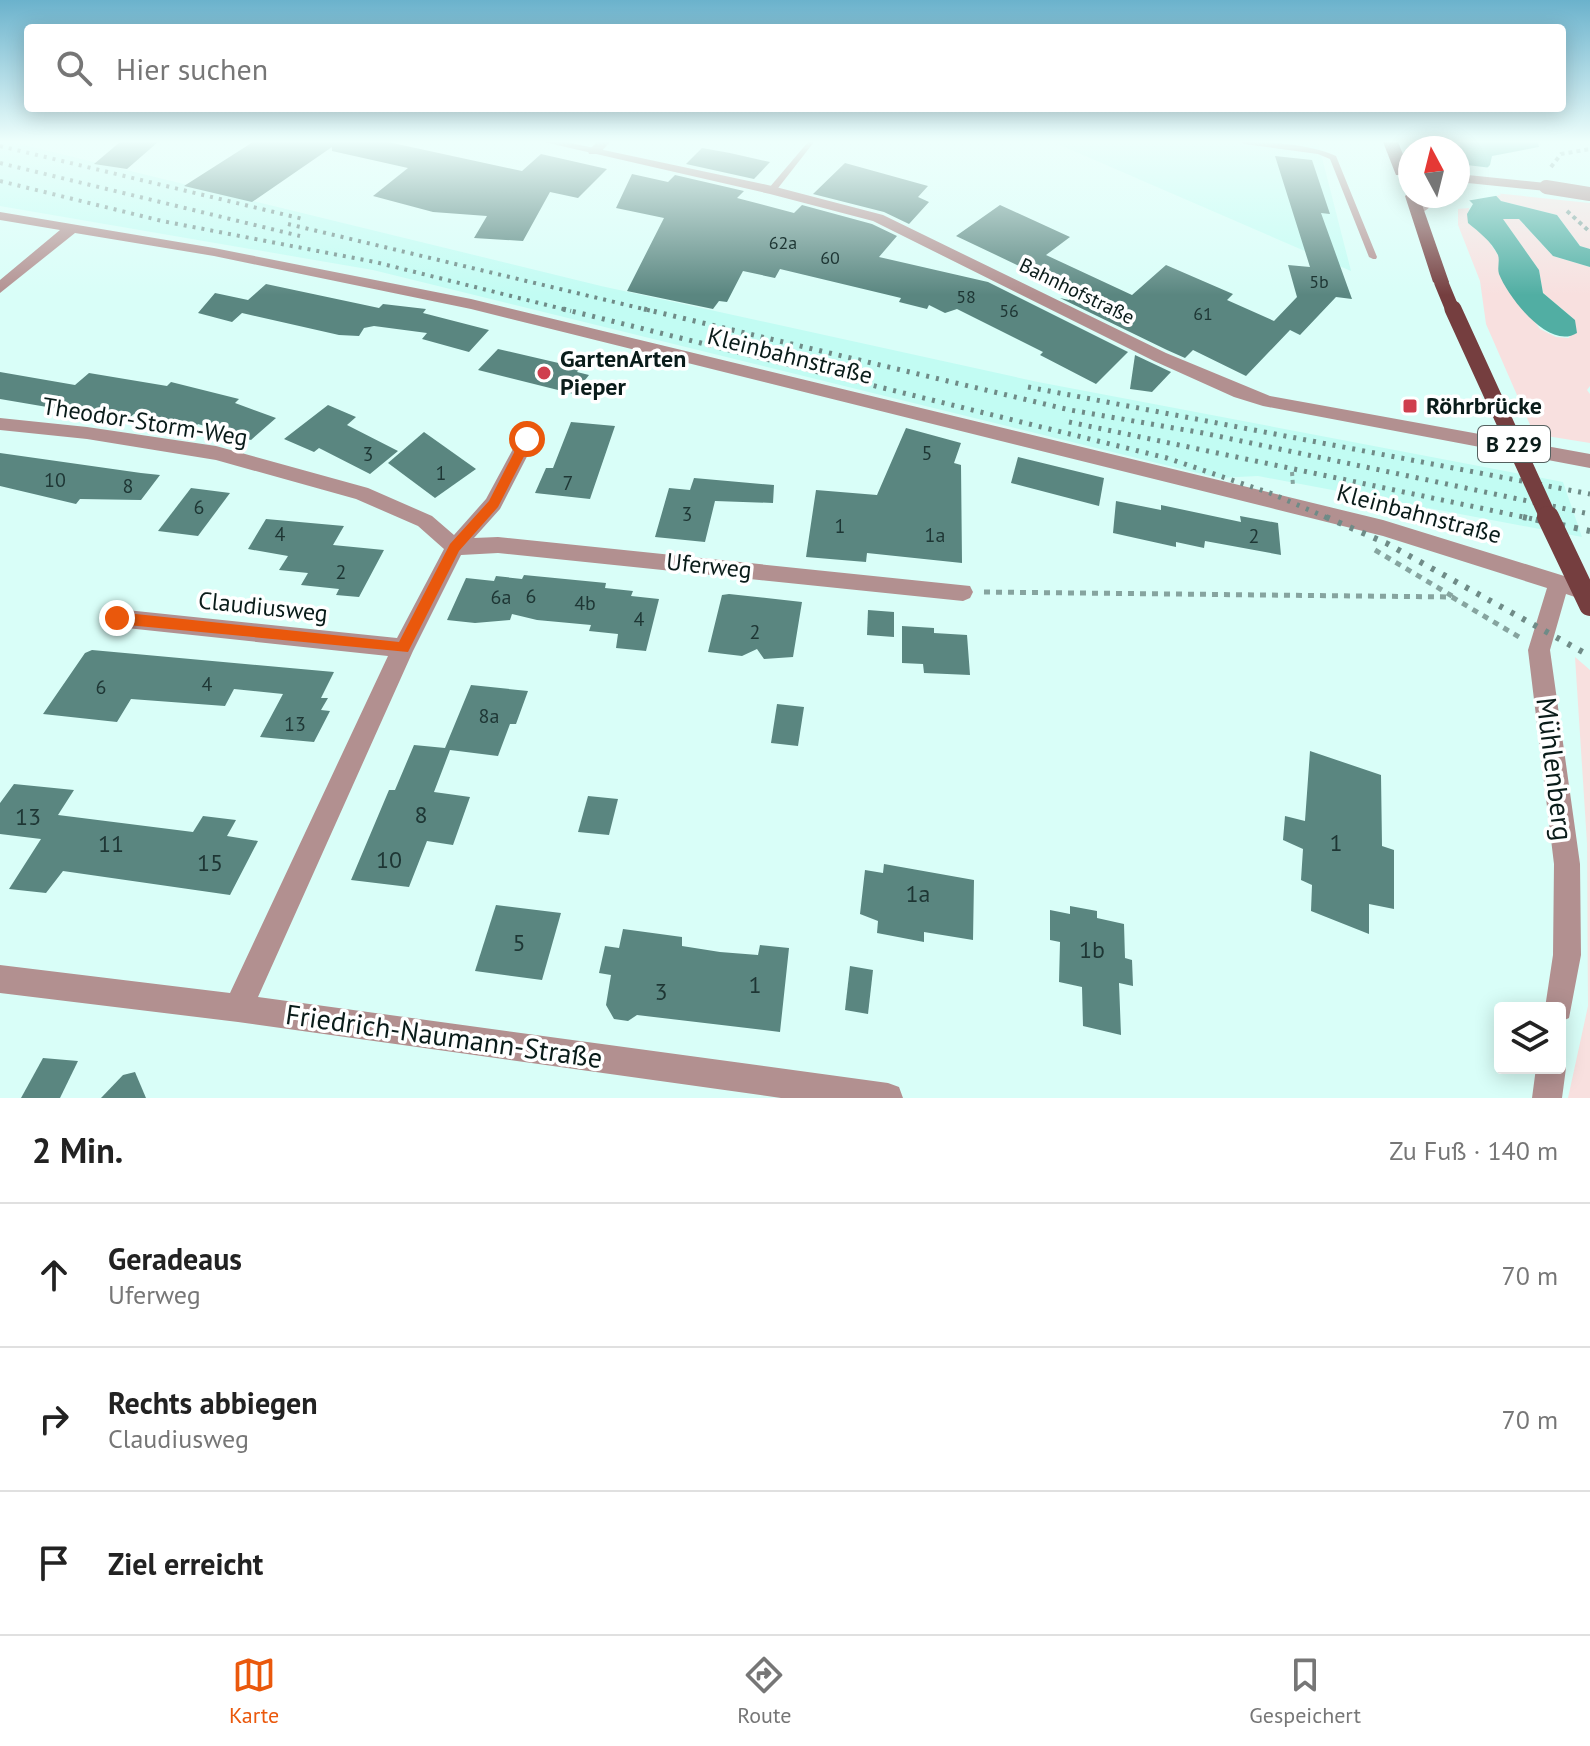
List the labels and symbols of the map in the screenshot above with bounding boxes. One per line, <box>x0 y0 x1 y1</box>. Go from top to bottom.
north arrow <box>1398 136 1470 208</box>
house number: 62a <box>769 231 797 254</box>
house number: 60 <box>820 246 840 269</box>
street label: Bahnhofstraße <box>1015 252 1139 330</box>
house number: 5b <box>1309 270 1329 293</box>
house number: 58 <box>956 285 976 308</box>
house number: 56 <box>999 299 1019 322</box>
house number: 61 <box>1193 302 1213 325</box>
street label: Kleinbahnstraße <box>704 320 876 391</box>
place label: GartenArten Pieper <box>560 343 686 402</box>
marker: GartenArten Pieper <box>535 364 553 382</box>
street label: Theodor-Storm-Weg <box>40 390 250 453</box>
place label: Röhrbrücke <box>1426 390 1542 421</box>
marker: Röhrbrücke <box>1401 397 1419 415</box>
route start <box>509 421 545 457</box>
road number: B 229 <box>1478 426 1550 462</box>
house number: 5 <box>922 440 932 466</box>
house number: 3 <box>363 441 373 467</box>
house number: 1 <box>436 460 446 486</box>
house number: 10 <box>44 467 66 493</box>
house number: 7 <box>563 470 573 496</box>
house number: 8 <box>123 473 133 499</box>
street label: Kleinbahnstraße <box>1333 477 1505 550</box>
house number: 6 <box>194 494 204 520</box>
house number: 3 <box>682 501 692 527</box>
house number: 1 <box>835 513 845 539</box>
house number: 4 <box>275 521 286 547</box>
house number: 1a <box>925 522 945 548</box>
house number: 2 <box>1249 523 1259 549</box>
street label: Uferweg <box>665 546 753 585</box>
house number: 2 <box>336 559 346 585</box>
house number: 6 <box>526 583 536 609</box>
street label: Claudiusweg <box>197 584 329 629</box>
house number: 6a <box>491 584 511 610</box>
house number: 4b <box>574 590 596 616</box>
route end <box>99 600 135 636</box>
house number: 4 <box>634 606 645 632</box>
house number: 2 <box>750 619 760 645</box>
house number: 4 <box>202 671 213 697</box>
house number: 6 <box>96 674 106 700</box>
street label: Mühlenberg <box>1528 695 1583 843</box>
house number: 8a <box>479 703 499 729</box>
house number: 13 <box>284 711 306 737</box>
house number: 8 <box>414 799 428 830</box>
house number: 13 <box>15 801 41 832</box>
house number: 1 <box>1329 827 1343 858</box>
house number: 11 <box>98 828 124 859</box>
house number: 10 <box>376 844 402 875</box>
house number: 15 <box>197 847 223 878</box>
house number: 1a <box>906 878 930 909</box>
house number: 5 <box>512 927 526 958</box>
house number: 1b <box>1079 934 1105 965</box>
house number: 1 <box>748 969 762 1000</box>
house number: 3 <box>654 976 668 1007</box>
street label: Friedrich-Naumann-Straße <box>283 995 605 1076</box>

